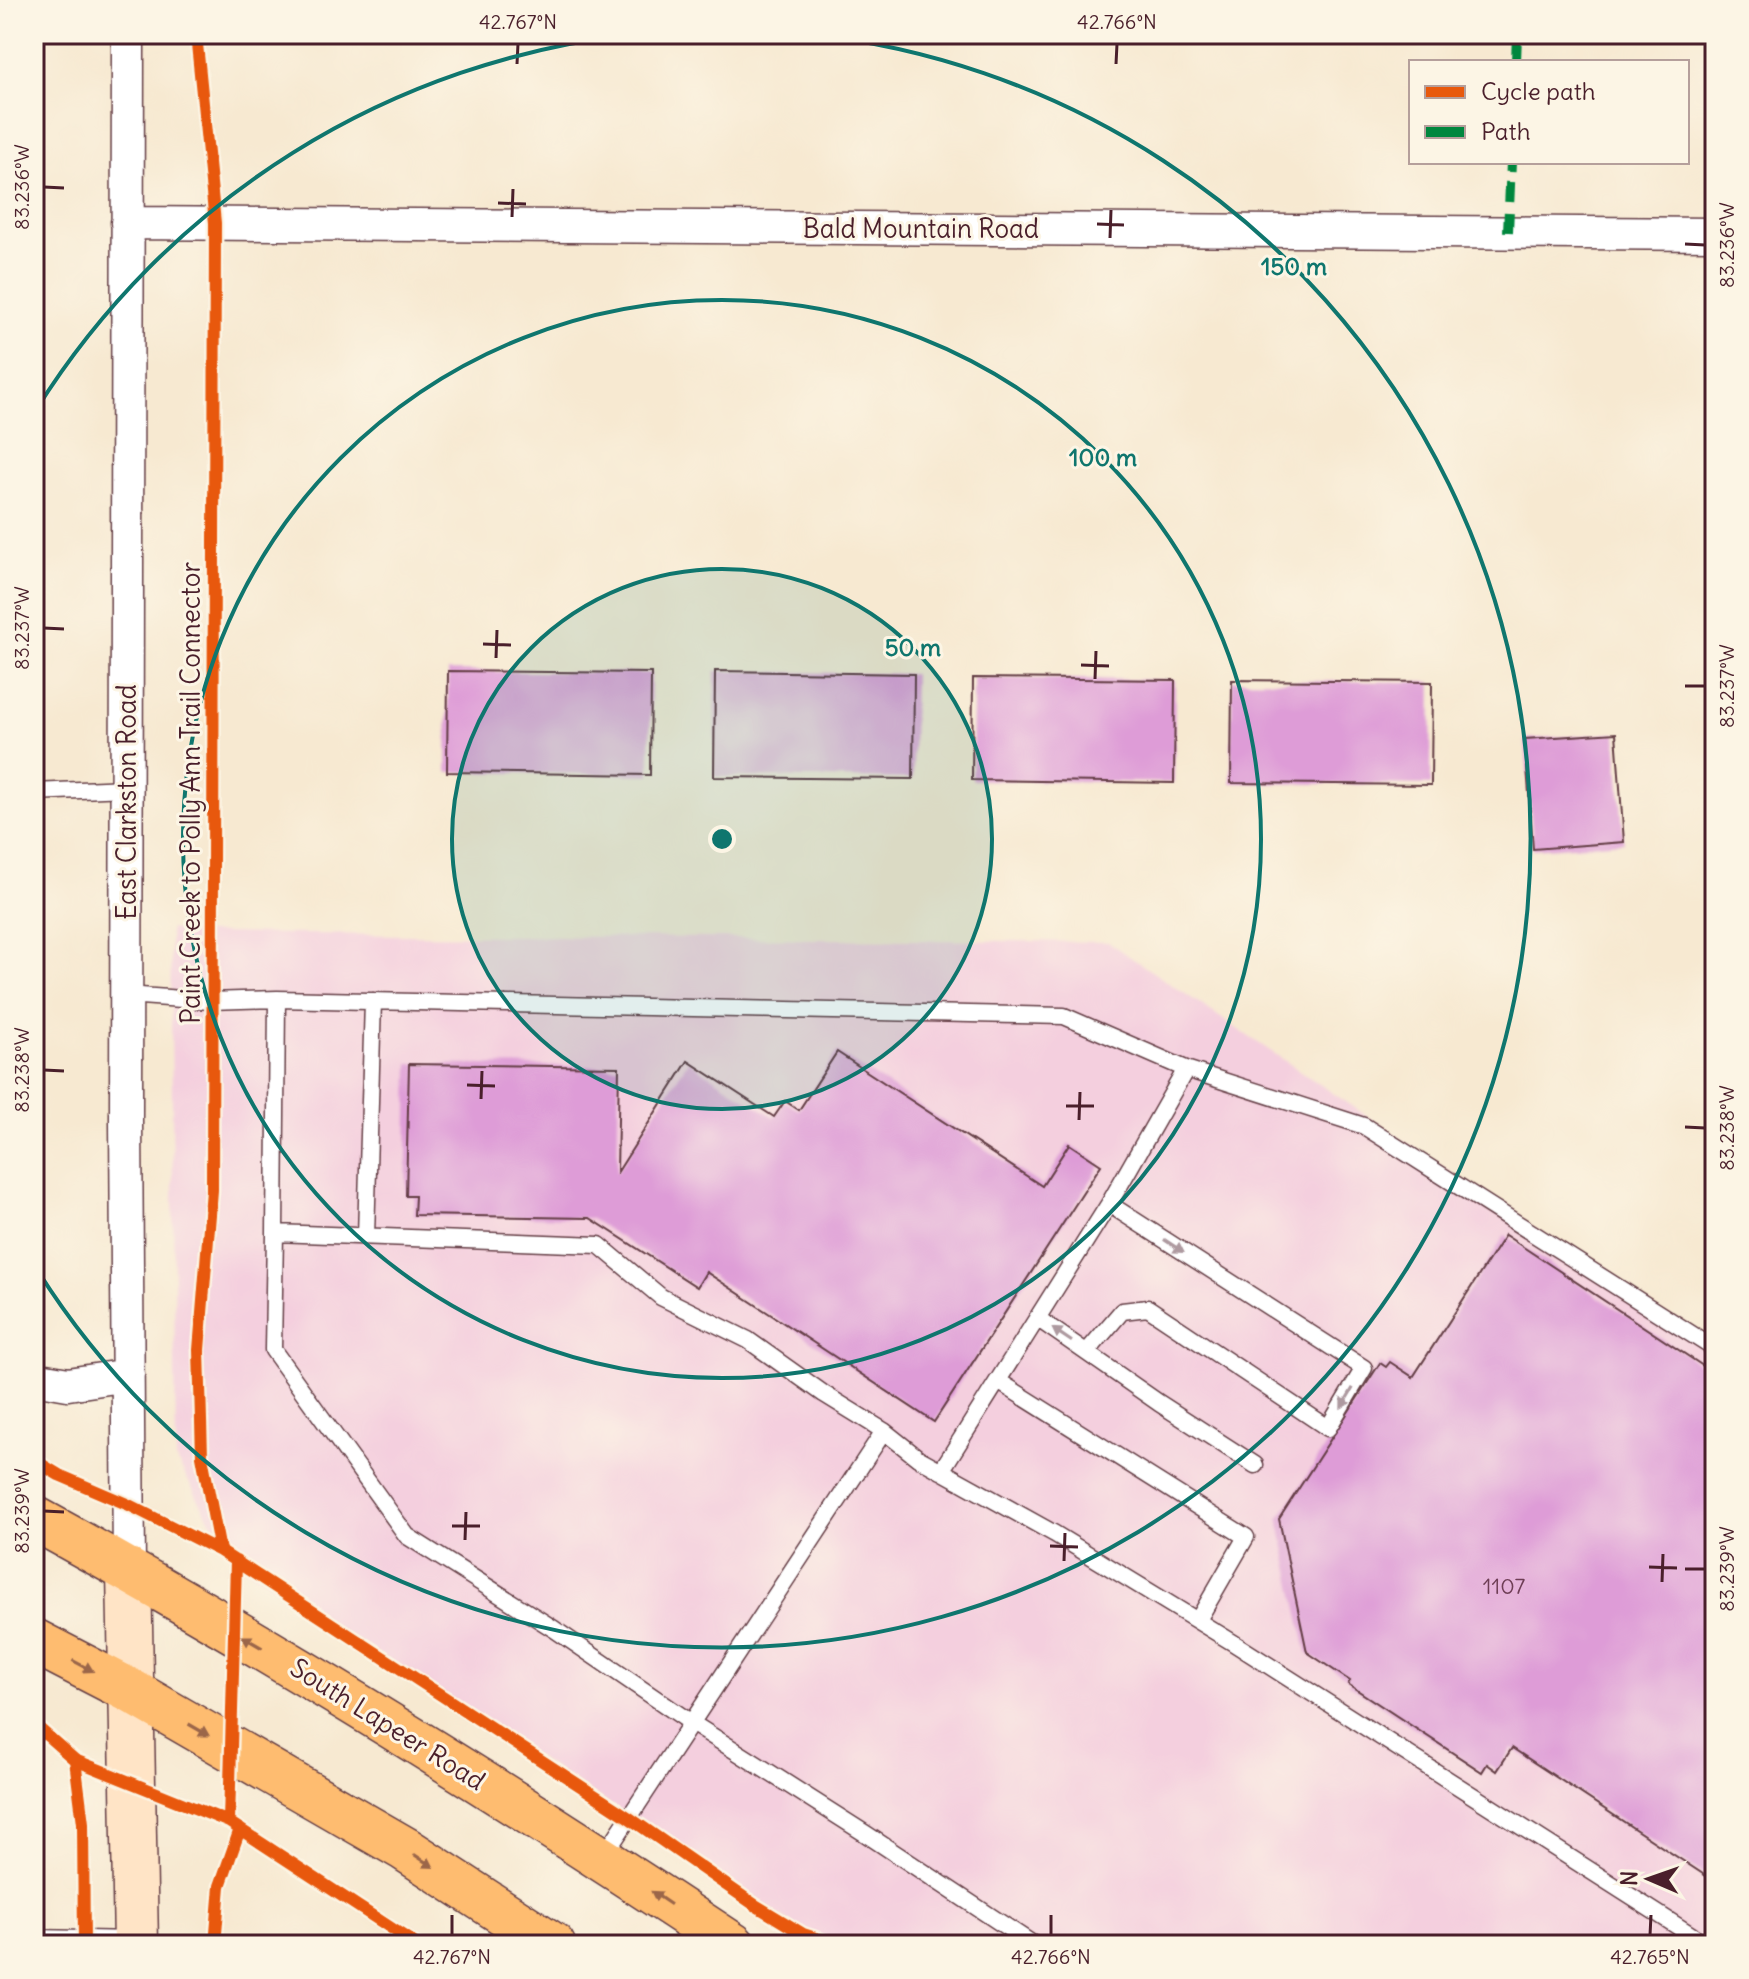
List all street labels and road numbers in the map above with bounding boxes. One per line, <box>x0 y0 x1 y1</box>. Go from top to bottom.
street label: Bald Mountain Road <box>803 212 1039 245</box>
street label: Paint Creek to Polly Ann Trail Connector <box>174 562 207 1024</box>
street label: East Clarkston Road <box>110 684 143 920</box>
street label: South Lapeer Road <box>284 1651 492 1797</box>

